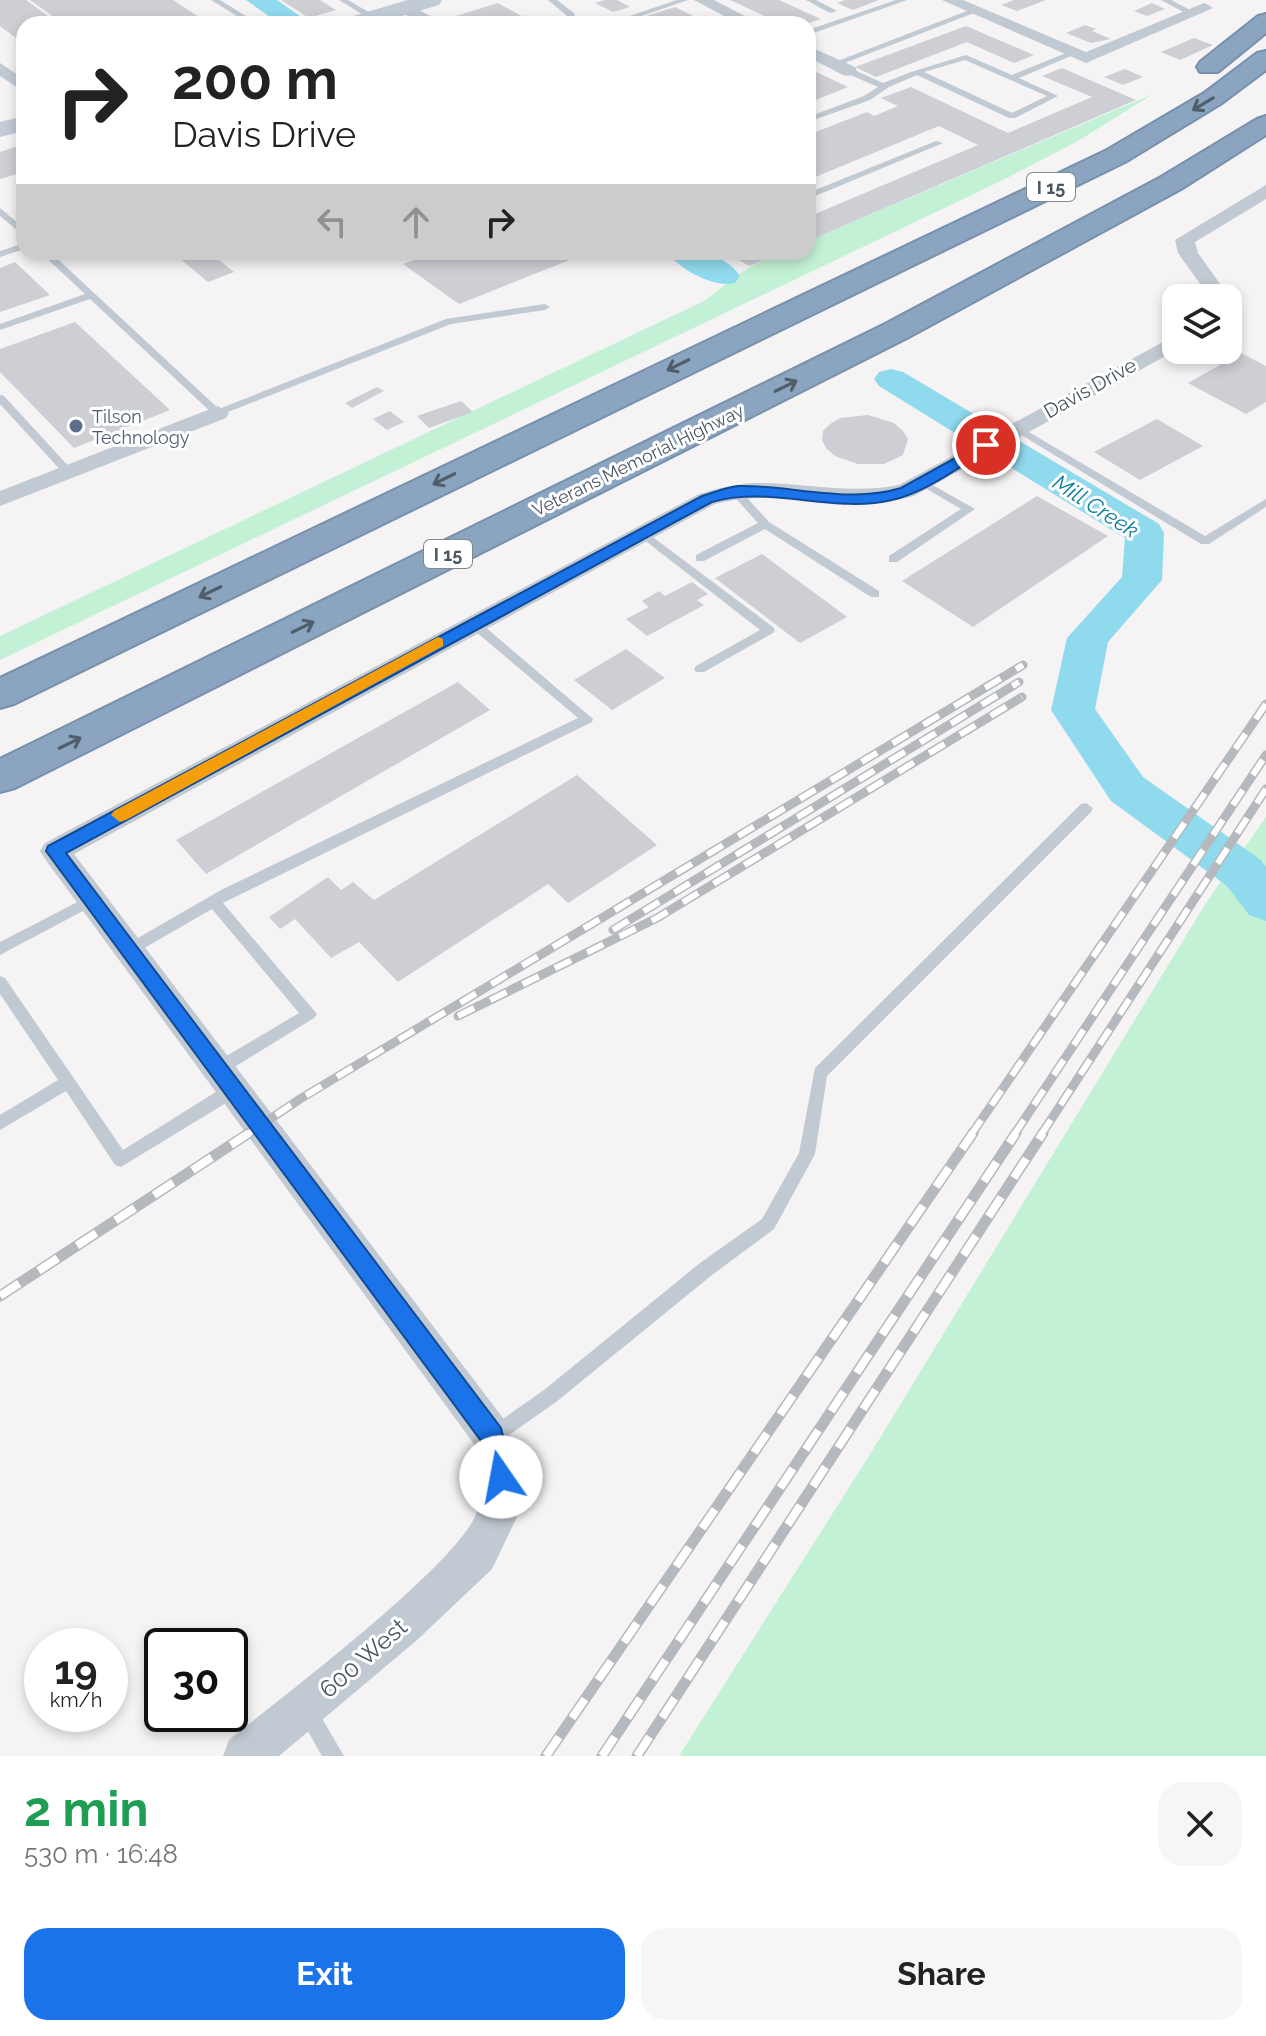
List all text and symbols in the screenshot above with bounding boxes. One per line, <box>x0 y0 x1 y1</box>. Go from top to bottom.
text: 200 m <box>172 46 338 112</box>
icon: right <box>40 48 144 152</box>
one-way arrow <box>1192 96 1215 112</box>
text: Davis Drive <box>172 113 356 155</box>
road number: I 15 <box>1027 173 1075 201</box>
icon: left <box>310 200 354 244</box>
icon: ahead <box>394 200 438 244</box>
icon: right <box>478 200 522 244</box>
map controls <box>1162 284 1242 364</box>
button: layers <box>1162 284 1242 364</box>
street label: Davis Drive <box>1039 353 1141 423</box>
one-way arrow <box>666 358 690 373</box>
one-way arrow <box>773 378 797 393</box>
street label: Veterans Memorial Highway <box>529 399 747 520</box>
place label: Tilson Technology <box>92 406 190 448</box>
pin <box>952 411 1020 479</box>
marker: Tilson Technology <box>67 417 85 435</box>
icon: arrive <box>964 423 1008 467</box>
water label: Mill Creek <box>1048 469 1144 543</box>
one-way arrow <box>432 472 456 487</box>
road number: I 15 <box>424 540 472 568</box>
one-way arrow <box>199 585 223 600</box>
one-way arrow <box>290 618 314 634</box>
one-way arrow <box>57 734 81 750</box>
position arrow <box>459 1435 543 1519</box>
street label: 600 West <box>313 1612 413 1704</box>
speed limit sign: 30 <box>144 1628 248 1732</box>
text: 19 <box>54 1646 98 1693</box>
text: km/h <box>50 1688 102 1712</box>
text: 2 min <box>24 1781 149 1837</box>
button: close <box>1158 1782 1242 1866</box>
text: 530 m · 16:48 <box>24 1839 178 1869</box>
button: Exit <box>24 1928 625 2020</box>
button: Share <box>641 1928 1242 2020</box>

